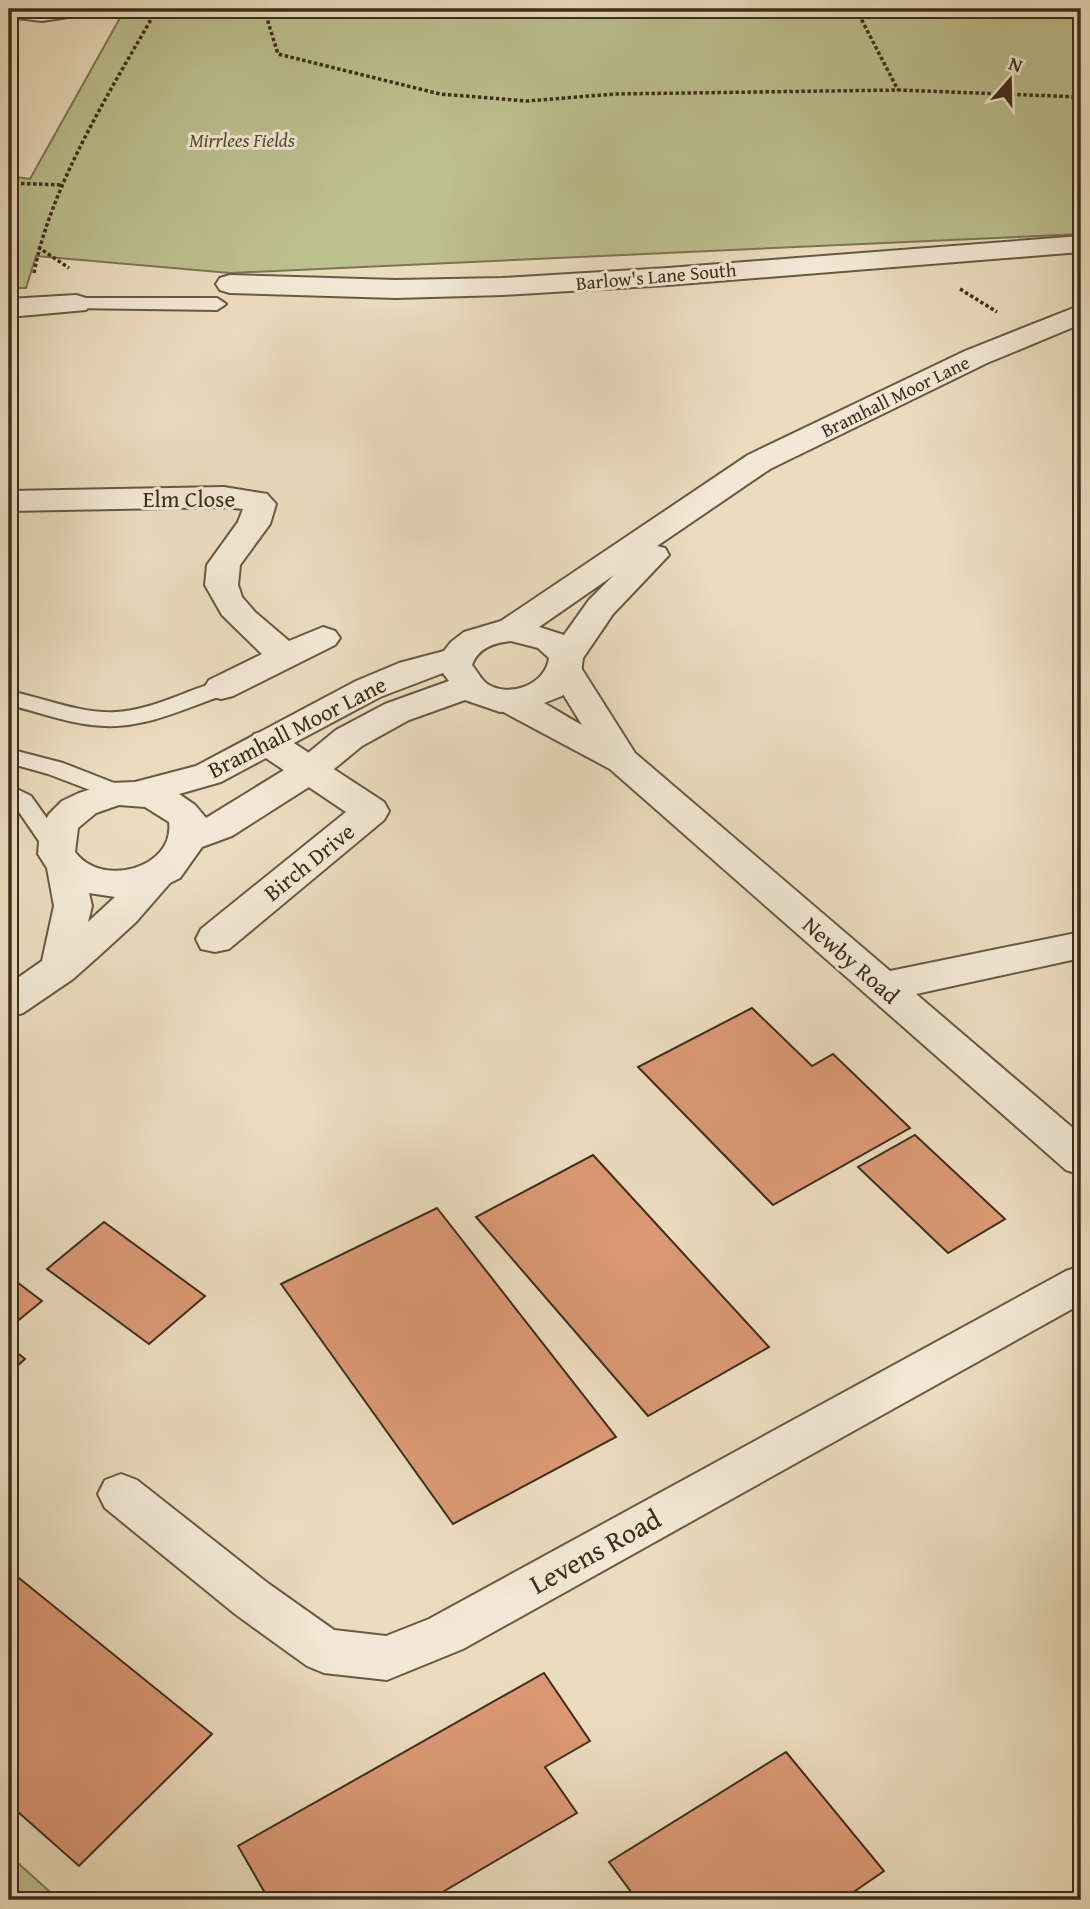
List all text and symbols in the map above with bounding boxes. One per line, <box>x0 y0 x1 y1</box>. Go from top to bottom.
north arrow <box>974 46 1044 116</box>
text: N <box>1005 49 1027 79</box>
park label: Mirrlees Fields <box>189 126 295 154</box>
street label: Barlow's Lane South <box>575 255 738 297</box>
street label: Bramhall Moor Lane <box>816 348 974 444</box>
street label: Elm Close <box>143 482 235 515</box>
street label: Bramhall Moor Lane <box>202 667 392 786</box>
street label: Birch Drive <box>256 815 361 908</box>
street label: Newby Road <box>796 908 907 1011</box>
street label: Levens Road <box>521 1498 668 1604</box>

